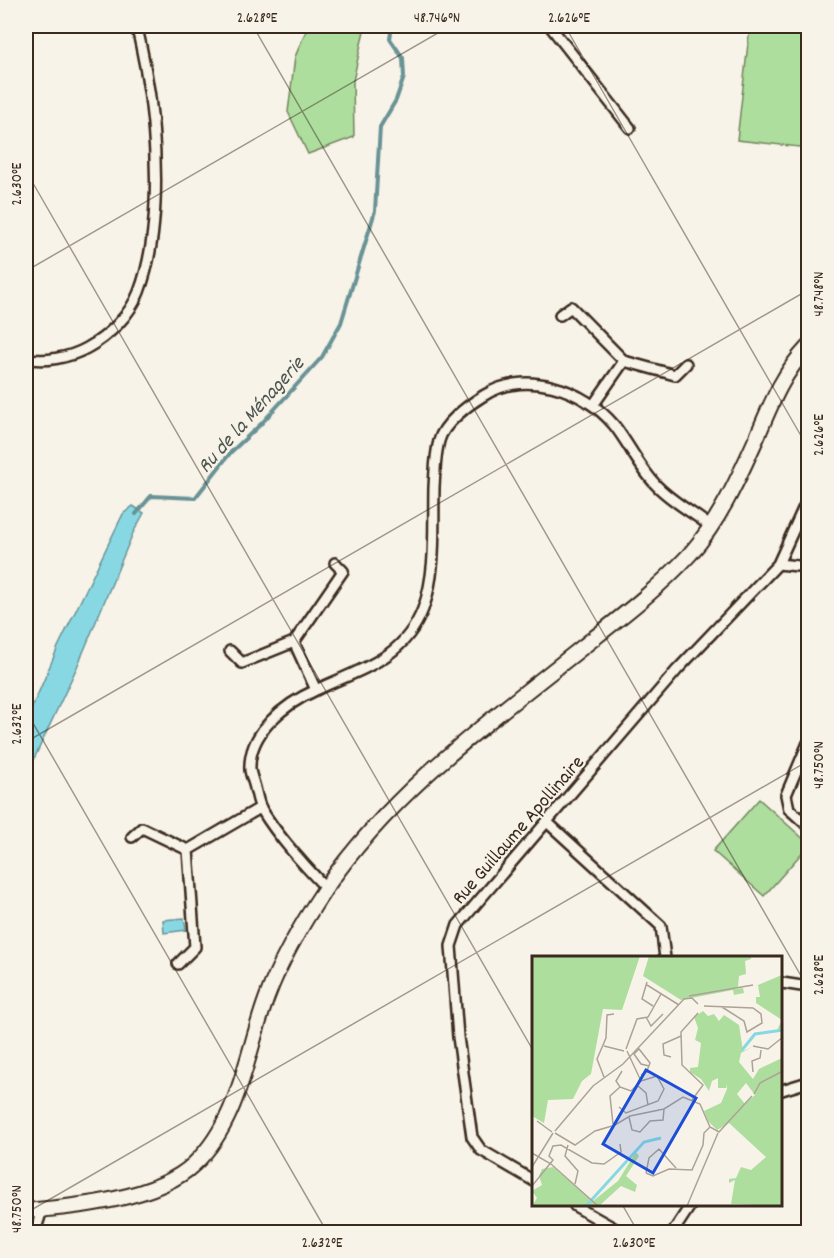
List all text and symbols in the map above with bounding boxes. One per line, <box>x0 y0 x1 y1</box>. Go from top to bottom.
text: 2.628°E <box>237 8 277 30</box>
text: 48.746°N <box>414 8 460 30</box>
text: 2.626°E <box>548 8 590 30</box>
text: 2.630°E <box>7 162 29 205</box>
text: 48.748°N <box>809 272 831 316</box>
water label: Ru de la Ménagerie <box>192 350 314 481</box>
text: 2.626°E <box>809 414 831 456</box>
text: 2.632°E <box>7 703 29 745</box>
text: 48.750°N <box>809 741 831 789</box>
street label: Rue Guillaume Apollinaire <box>447 750 592 912</box>
text: 2.628°E <box>809 955 831 995</box>
inset map <box>532 956 783 1207</box>
text: 48.750°N <box>7 1185 29 1233</box>
text: 2.632°E <box>301 1233 343 1255</box>
text: 2.630°E <box>613 1233 656 1255</box>

